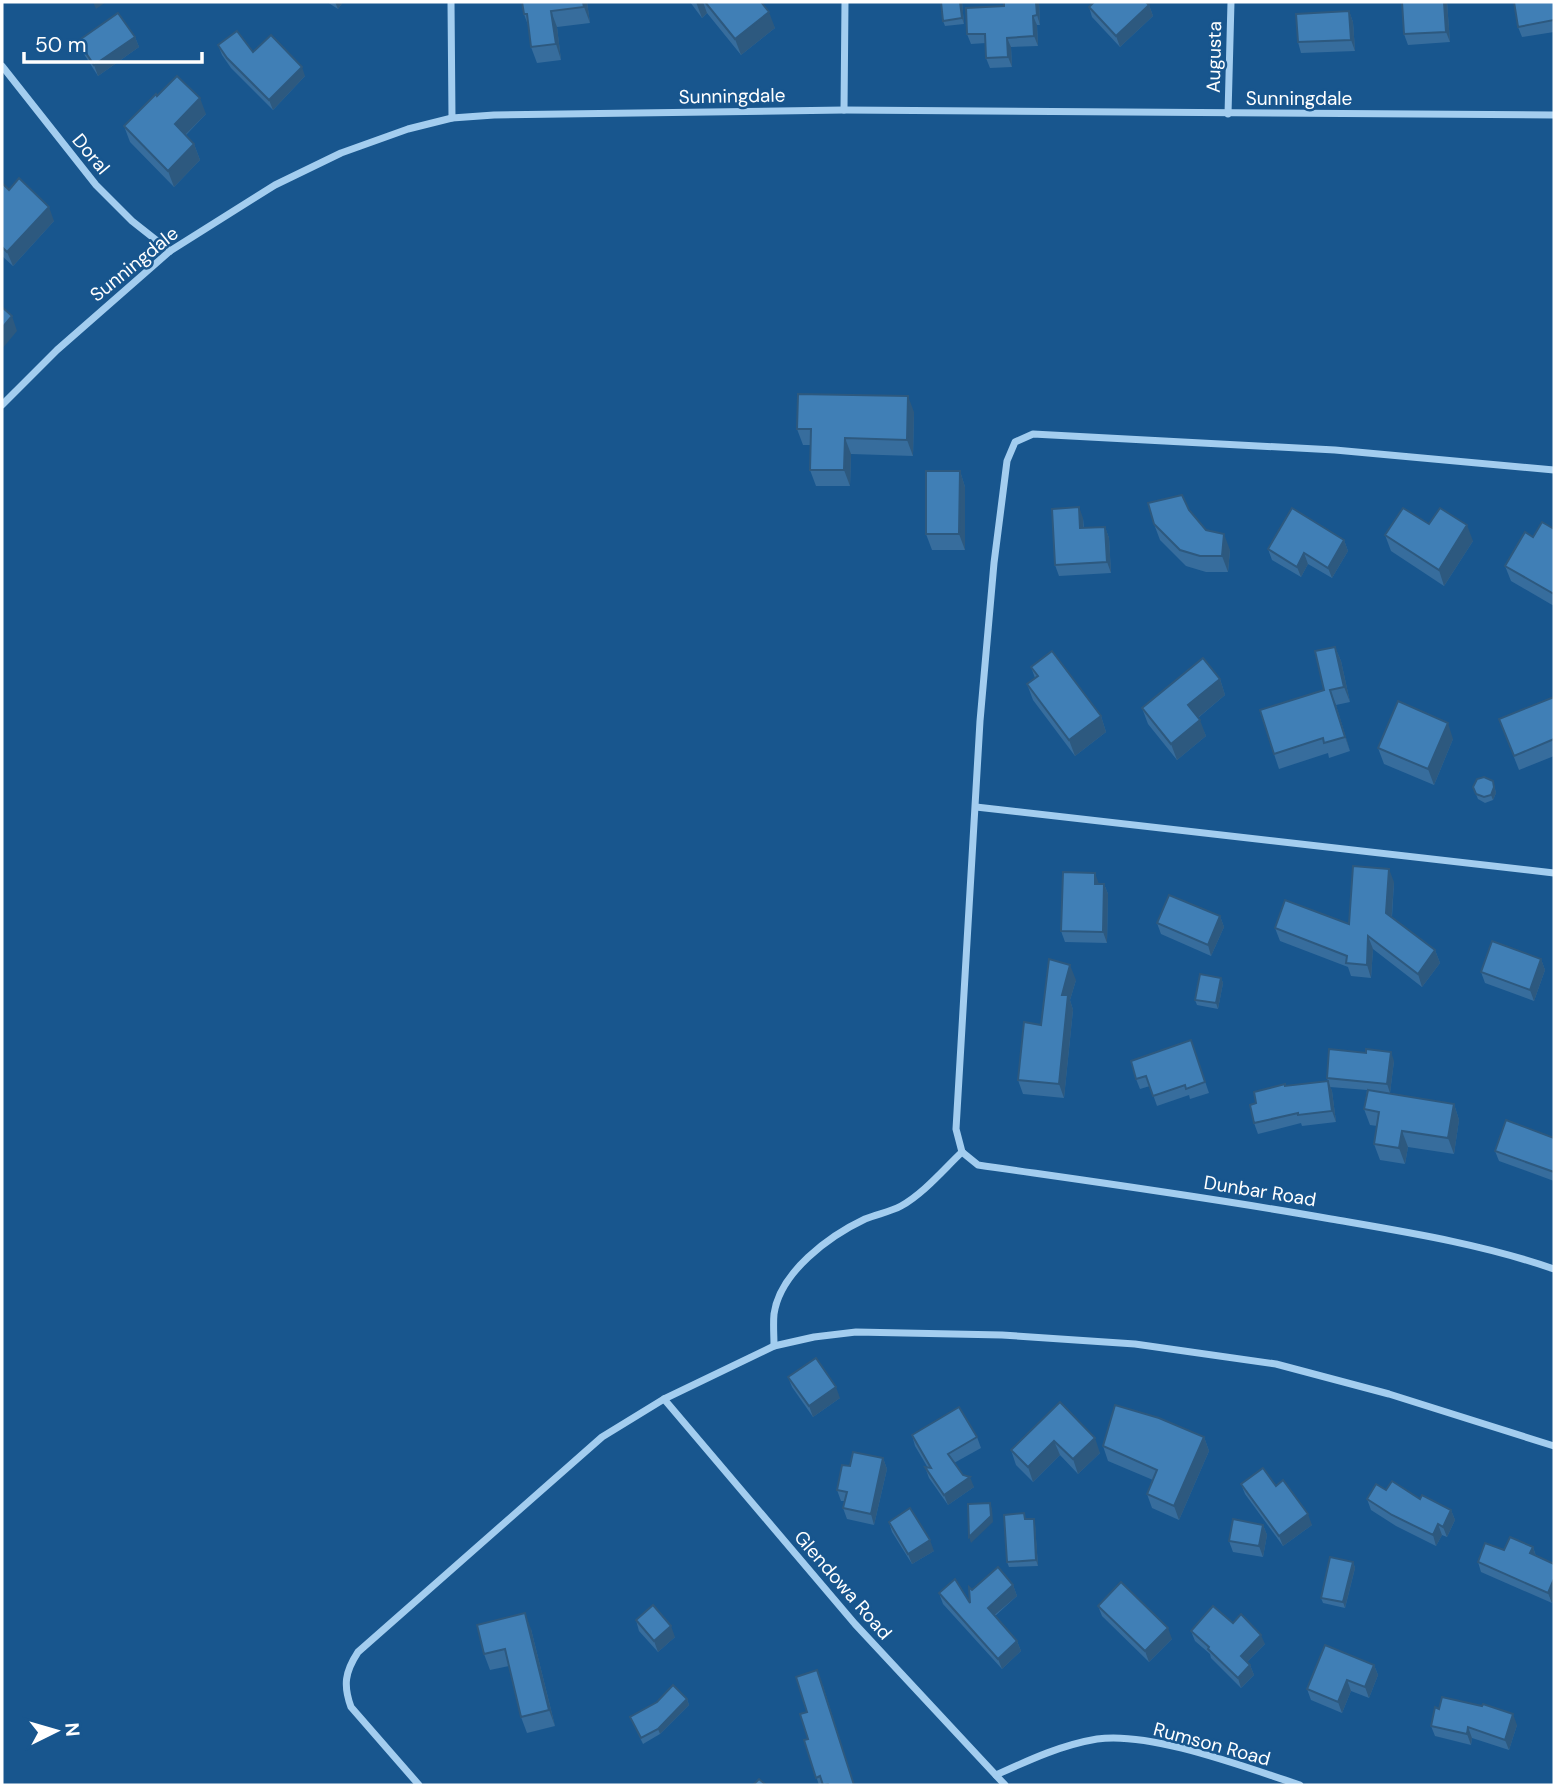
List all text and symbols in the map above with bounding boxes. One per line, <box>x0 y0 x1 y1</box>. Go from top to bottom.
scale bar <box>24 21 203 65</box>
street label: Augusta <box>1201 21 1227 93</box>
text: 50 m <box>35 31 86 59</box>
street label: Sunningdale <box>678 83 786 109</box>
street label: Sunningdale <box>1246 86 1352 111</box>
street label: Doral <box>67 128 115 180</box>
street label: Sunningdale <box>85 221 183 307</box>
street label: Dunbar Road <box>1202 1170 1318 1212</box>
street label: Glendowa Road <box>789 1525 897 1645</box>
north arrow <box>21 1696 91 1766</box>
street label: Rumson Road <box>1151 1716 1273 1772</box>
text: N <box>59 1722 85 1738</box>

